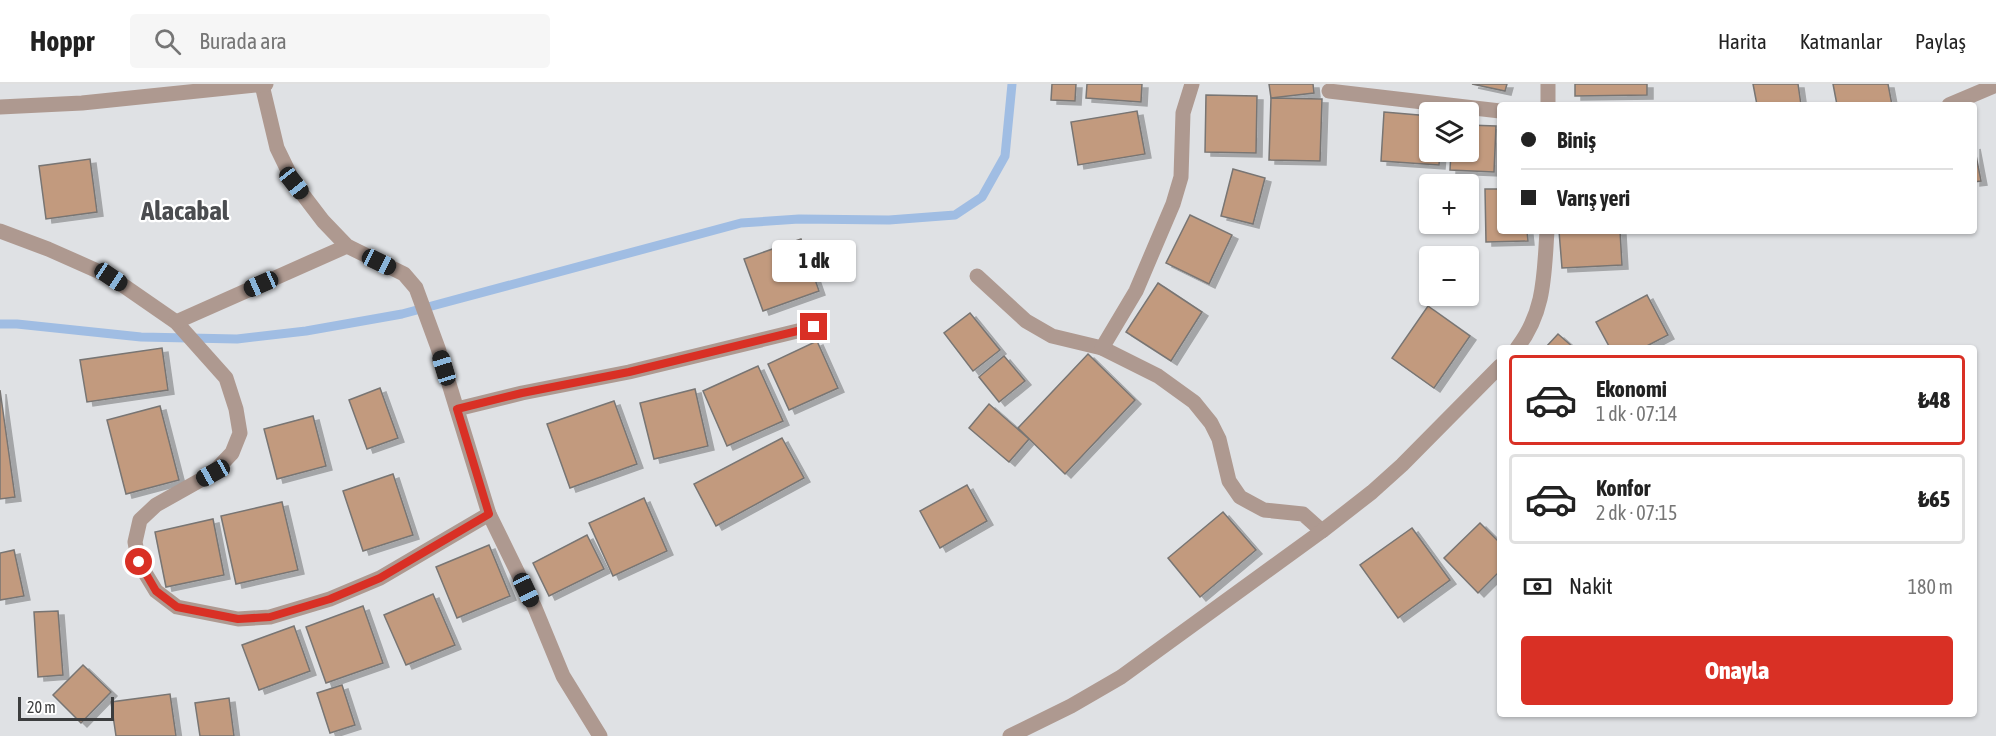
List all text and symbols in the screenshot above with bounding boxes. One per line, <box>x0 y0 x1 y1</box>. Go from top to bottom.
search box <box>130 14 550 68</box>
text: Hoppr <box>30 25 94 57</box>
icon: search <box>151 25 184 58</box>
text: Burada ara <box>199 28 287 54</box>
text: Harita <box>1718 29 1767 53</box>
text: Katmanlar <box>1800 29 1882 53</box>
text: Paylaş <box>1915 29 1966 53</box>
map controls <box>1419 102 1479 306</box>
button: layers <box>1419 102 1479 162</box>
text: Biniş <box>1557 127 1596 153</box>
car <box>276 163 312 203</box>
button: + <box>1419 174 1479 234</box>
text: Varış yeri <box>1557 185 1630 211</box>
district label: Alacabal <box>140 195 230 226</box>
callout: 1 dk <box>772 240 856 282</box>
car <box>359 246 399 278</box>
button: − <box>1419 246 1479 306</box>
text: 1 dk <box>799 249 829 272</box>
car <box>91 259 131 295</box>
car <box>241 268 281 300</box>
route end <box>800 313 827 340</box>
car <box>430 348 458 388</box>
icon: car <box>1524 373 1578 427</box>
text: Ekonomi <box>1596 376 1667 402</box>
text: ₺48 <box>1918 387 1950 413</box>
text: 1 dk · 07:14 <box>1596 402 1677 425</box>
car <box>193 456 233 490</box>
icon: car <box>1524 472 1578 526</box>
text: Konfor <box>1596 475 1650 501</box>
text: ₺65 <box>1918 486 1950 512</box>
text: 2 dk · 07:15 <box>1596 501 1677 524</box>
route start <box>125 548 152 575</box>
car <box>510 570 542 610</box>
icon: cash <box>1521 570 1554 603</box>
text: Nakit <box>1569 573 1613 599</box>
text: 180 m <box>1908 575 1953 598</box>
button: Onayla <box>1521 636 1953 705</box>
scale bar <box>18 694 114 722</box>
text: 20 m <box>27 698 56 716</box>

